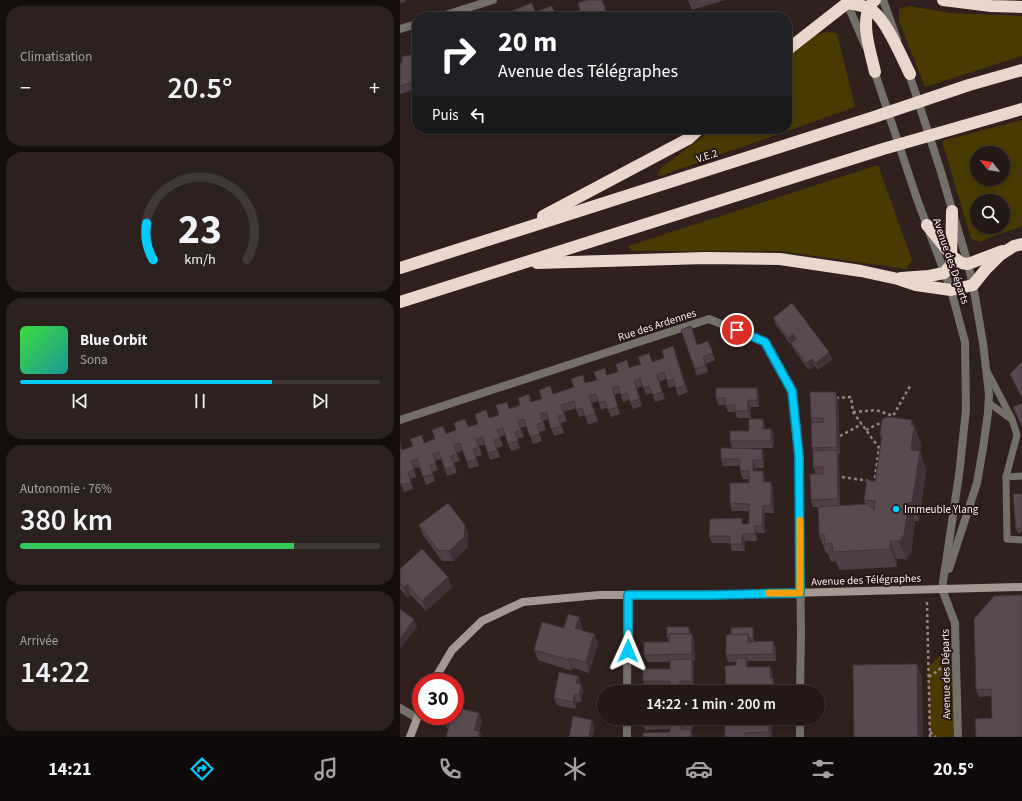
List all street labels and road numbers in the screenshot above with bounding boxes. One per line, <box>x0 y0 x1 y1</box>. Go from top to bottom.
street label: V.E.2 <box>694 146 720 166</box>
street label: Avenue des Départs <box>929 216 973 306</box>
street label: Rue des Ardennes <box>616 305 698 345</box>
street label: Avenue des Télégraphes <box>811 571 922 589</box>
street label: Avenue des Départs <box>938 628 954 719</box>

